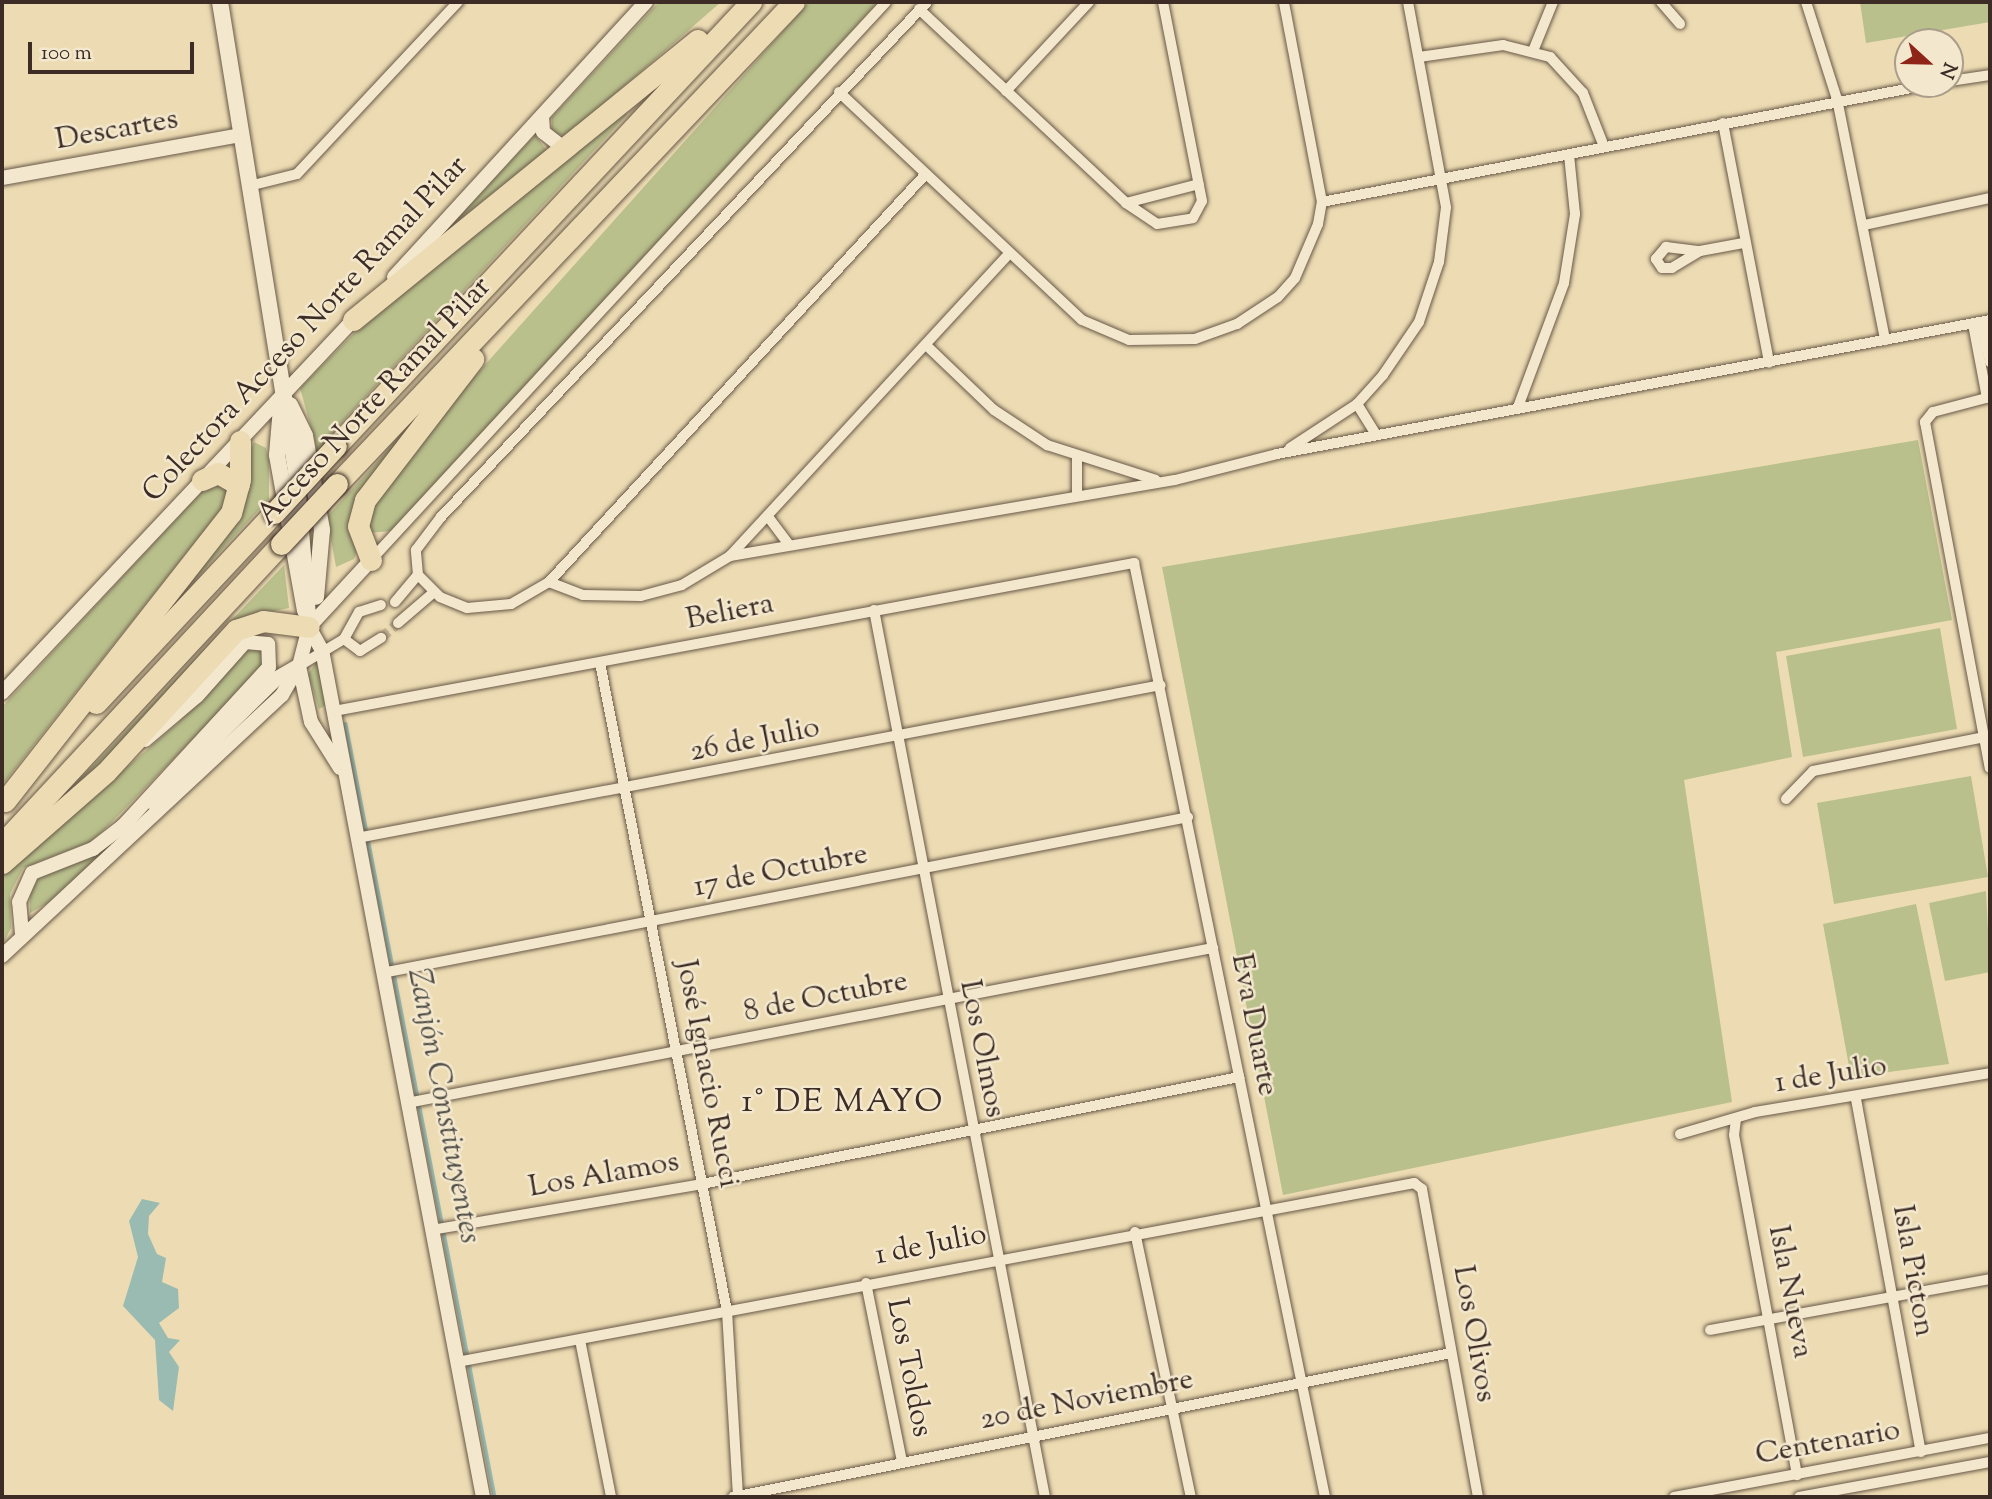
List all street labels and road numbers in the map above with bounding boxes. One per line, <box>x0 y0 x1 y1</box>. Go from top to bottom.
street label: Descartes <box>53 103 181 159</box>
street label: Colectora Acceso Norte Ramal Pilar <box>136 149 476 511</box>
street label: Acceso Norte Ramal Pilar <box>250 270 500 534</box>
street label: Beliera <box>683 587 777 639</box>
street label: 26 de Julio <box>687 711 823 771</box>
street label: 17 de Octubre <box>691 837 871 907</box>
street label: Eva Duarte <box>1222 951 1284 1099</box>
street label: José Ignacio Rucci <box>666 957 746 1191</box>
street label: 8 de Octubre <box>741 964 911 1032</box>
street label: Los Olmos <box>950 977 1012 1121</box>
street label: 1 de Julio <box>1773 1049 1889 1103</box>
street label: Los Alamos <box>526 1145 682 1207</box>
street label: Isla Picton <box>1883 1202 1941 1340</box>
street label: 1 de Julio <box>872 1218 990 1274</box>
street label: Isla Nueva <box>1759 1223 1819 1361</box>
street label: Los Olivos <box>1443 1263 1503 1405</box>
street label: Los Toldos <box>877 1296 939 1440</box>
street label: 20 de Noviembre <box>977 1363 1197 1439</box>
street label: Centenario <box>1753 1414 1903 1474</box>

